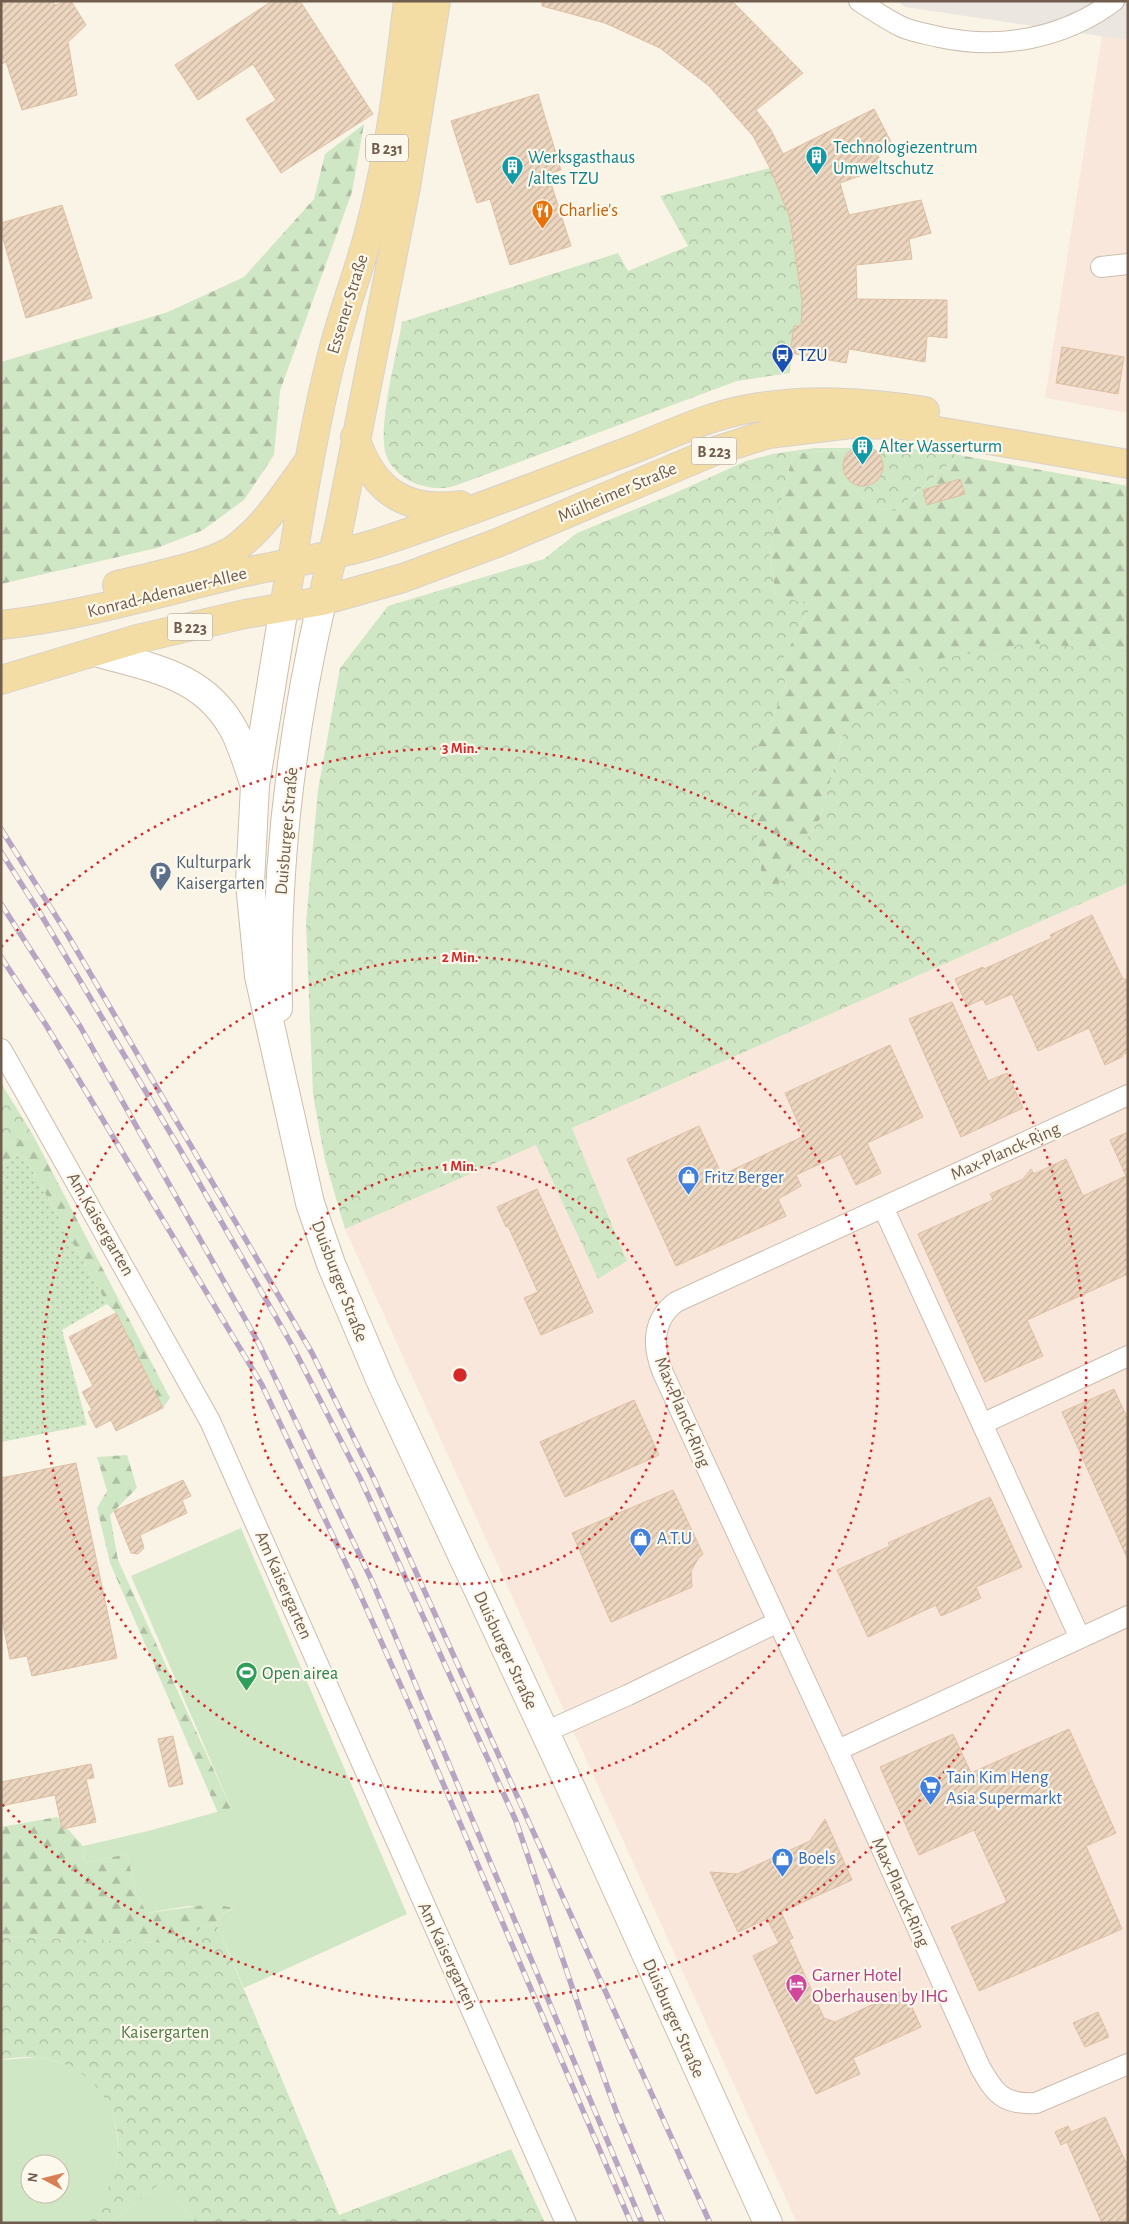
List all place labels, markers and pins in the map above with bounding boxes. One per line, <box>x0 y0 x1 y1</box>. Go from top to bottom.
place label: Technologiezentrum Umweltschutz <box>833 139 978 178</box>
building icon: Technologiezentrum Umweltschutz <box>805 145 829 176</box>
place label: Werksgasthaus /altes TZU <box>528 149 635 188</box>
building icon: Werksgasthaus /altes TZU <box>500 155 524 186</box>
restaurant icon: Charlie's <box>531 198 555 229</box>
place label: Charlie's <box>559 202 618 220</box>
bus stop icon: TZU <box>770 343 794 374</box>
place label: TZU <box>798 347 828 365</box>
building icon: Alter Wasserturm <box>851 434 875 465</box>
place label: Alter Wasserturm <box>879 438 1002 456</box>
place label: Kulturpark Kaisergarten <box>176 854 265 893</box>
parking icon: Kulturpark Kaisergarten <box>148 860 172 891</box>
shop icon: Fritz Berger <box>676 1165 700 1196</box>
place label: Fritz Berger <box>704 1169 784 1187</box>
centre of rings <box>451 1366 469 1384</box>
shop icon: A.T.U <box>629 1526 653 1557</box>
place label: A.T.U <box>657 1530 692 1548</box>
sports icon: Open airea <box>234 1661 258 1692</box>
place label: Open airea <box>262 1665 338 1683</box>
place label: Tain Kim Heng Asia Supermarkt <box>946 1769 1062 1808</box>
supermarket icon: Tain Kim Heng Asia Supermarkt <box>918 1775 942 1806</box>
shop icon: Boels <box>770 1846 794 1877</box>
place label: Boels <box>798 1850 836 1868</box>
place label: Garner Hotel Oberhausen by IHG <box>812 1967 948 2006</box>
hotel icon: Garner Hotel Oberhausen by IHG <box>784 1973 808 2004</box>

